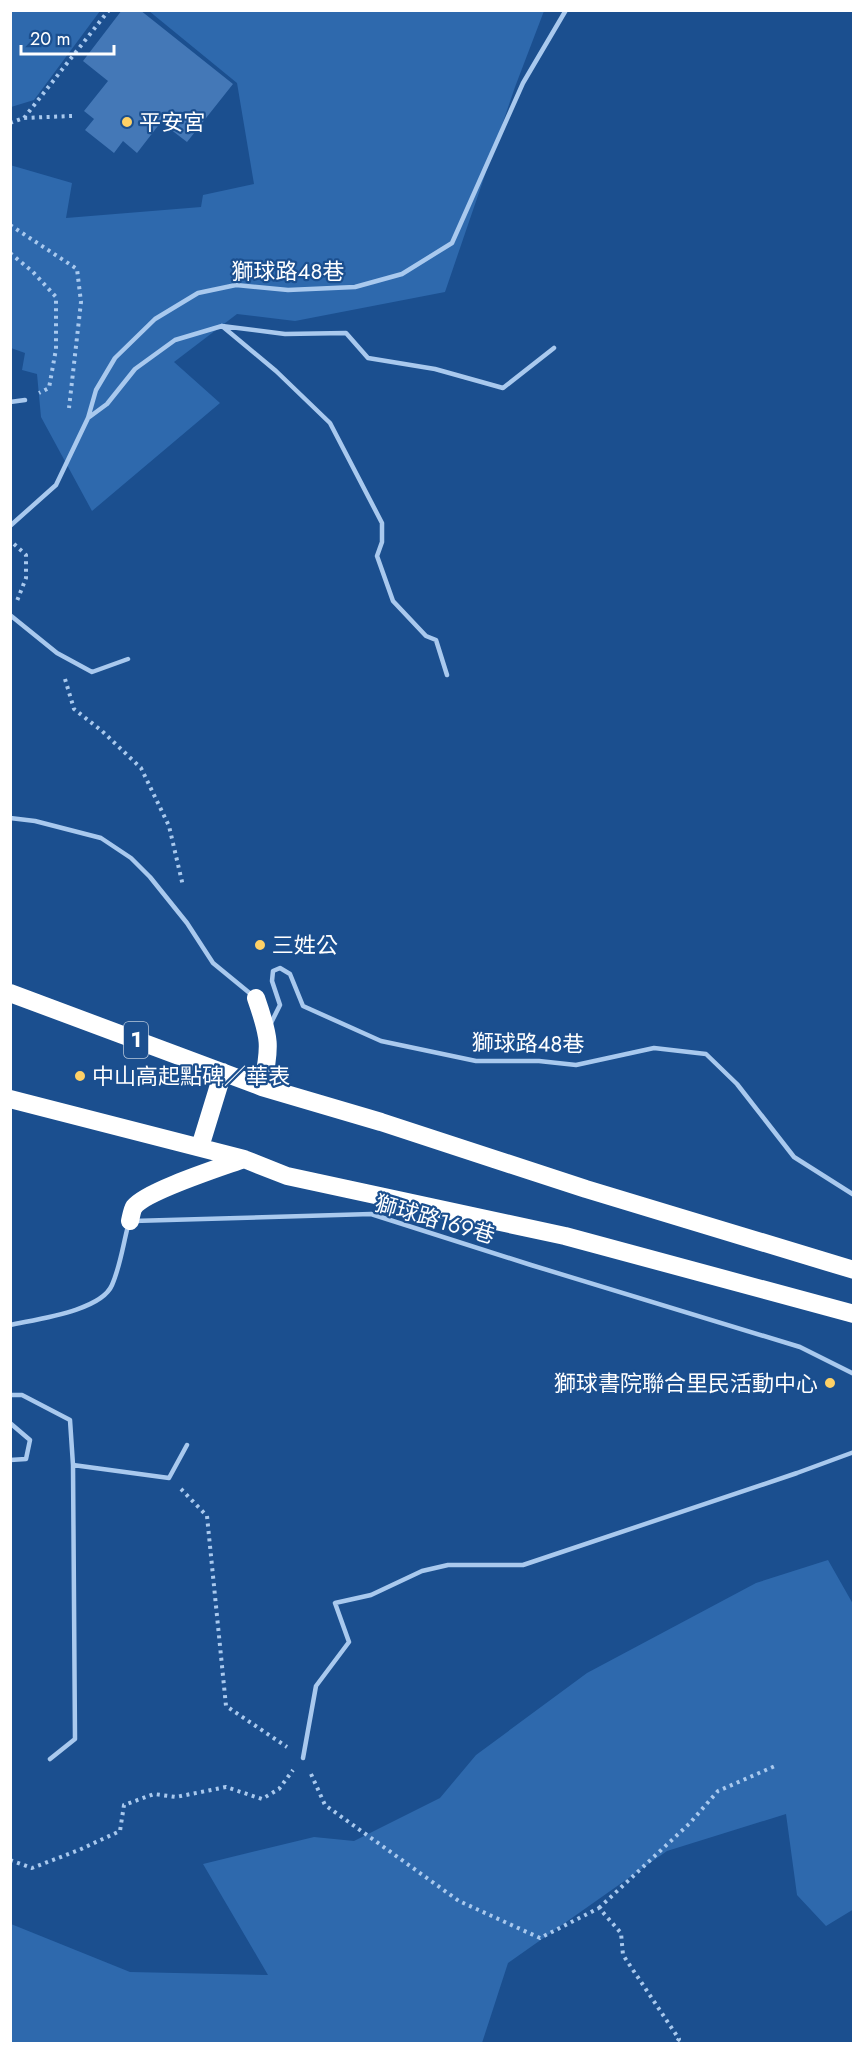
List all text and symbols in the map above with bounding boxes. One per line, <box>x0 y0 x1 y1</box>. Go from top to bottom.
scale bar <box>21 18 114 56</box>
text: 20 m <box>30 26 70 52</box>
place label: 平安宮 <box>139 106 205 138</box>
marker: 平安宮 <box>120 115 134 129</box>
street label: 獅球路48巷 <box>232 255 344 287</box>
place label: 三姓公 <box>272 929 338 961</box>
marker: 三姓公 <box>253 938 267 952</box>
road number: 1 <box>124 1022 148 1058</box>
street label: 獅球路48巷 <box>471 1026 585 1060</box>
place label: 中山高起點碑／華表 <box>92 1060 290 1092</box>
marker: 中山高起點碑／華表 <box>73 1069 87 1083</box>
street label: 獅球路169巷 <box>371 1187 499 1251</box>
place label: 獅球書院聯合里民活動中心 <box>554 1367 818 1399</box>
marker: 獅球書院聯合里民活動中心 <box>823 1376 837 1390</box>

